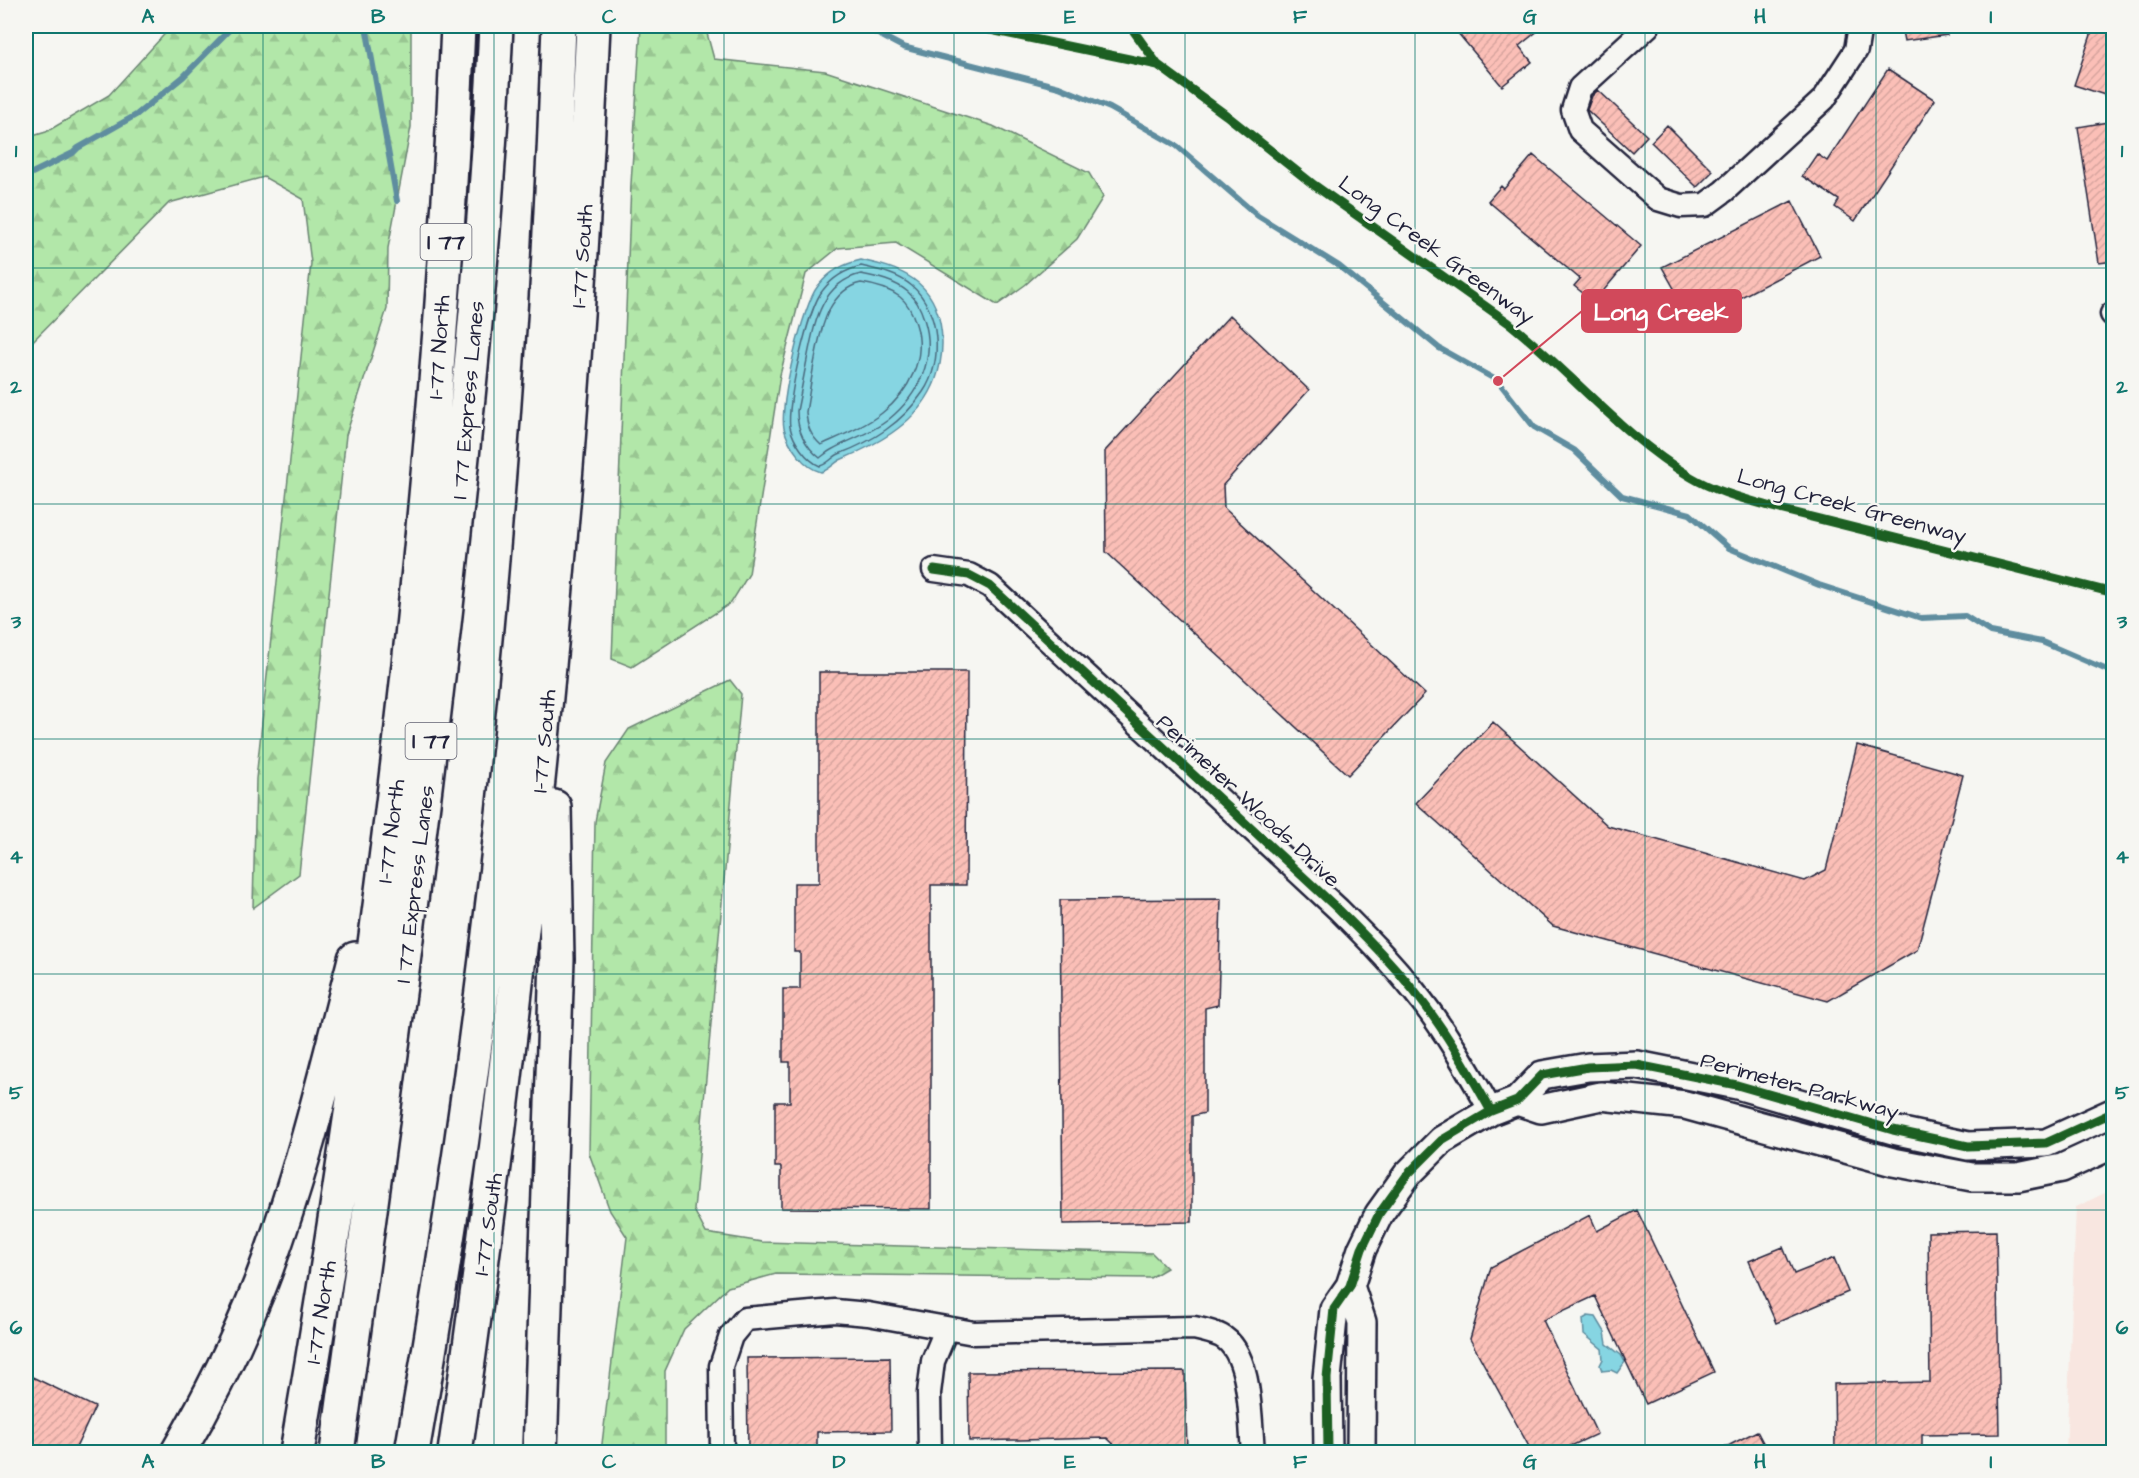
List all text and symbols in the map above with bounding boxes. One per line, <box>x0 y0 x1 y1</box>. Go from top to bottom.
text: A <box>142 3 155 31</box>
text: B <box>371 3 386 31</box>
text: C <box>602 3 617 31</box>
text: D <box>833 3 846 31</box>
text: E <box>1064 3 1076 31</box>
text: F <box>1293 3 1308 31</box>
text: G <box>1523 3 1537 31</box>
text: H <box>1754 3 1766 31</box>
text: I <box>1989 3 1993 31</box>
text: 1 <box>15 137 18 165</box>
text: 1 <box>2121 137 2124 165</box>
street label: Long Creek Greenway <box>1331 168 1541 333</box>
street label: I-77 South <box>563 203 602 309</box>
road number: I 77 <box>420 224 472 260</box>
callout: Long Creek <box>1582 290 1741 332</box>
street label: I-77 North <box>420 294 459 400</box>
text: Long Creek <box>1593 296 1729 331</box>
street label: I 77 Express Lanes <box>444 300 493 501</box>
text: 2 <box>9 373 22 401</box>
text: 2 <box>2115 373 2128 401</box>
street label: Long Creek Greenway <box>1733 461 1970 553</box>
text: 3 <box>10 608 22 636</box>
text: 3 <box>2116 608 2128 636</box>
street label: I-77 South <box>525 688 564 794</box>
street label: Perimeter Woods Drive <box>1149 707 1347 895</box>
road number: I 77 <box>406 723 456 759</box>
street label: I-77 North <box>370 778 413 885</box>
street label: I 77 Express Lanes <box>388 784 443 985</box>
text: 4 <box>9 843 23 871</box>
text: 4 <box>2115 843 2129 871</box>
street label: Perimeter Parkway <box>1697 1045 1902 1129</box>
text: 5 <box>9 1079 24 1107</box>
text: 5 <box>2115 1079 2130 1107</box>
street label: I-77 South <box>466 1171 511 1278</box>
street label: I-77 North <box>298 1258 345 1366</box>
text: 6 <box>10 1314 23 1342</box>
text: 6 <box>2116 1314 2129 1342</box>
text: A <box>142 1448 155 1476</box>
text: B <box>371 1448 386 1476</box>
text: C <box>602 1448 617 1476</box>
text: D <box>833 1448 846 1476</box>
text: E <box>1064 1448 1076 1476</box>
text: F <box>1293 1448 1308 1476</box>
text: G <box>1523 1448 1537 1476</box>
text: H <box>1754 1448 1766 1476</box>
text: I <box>1989 1448 1993 1476</box>

